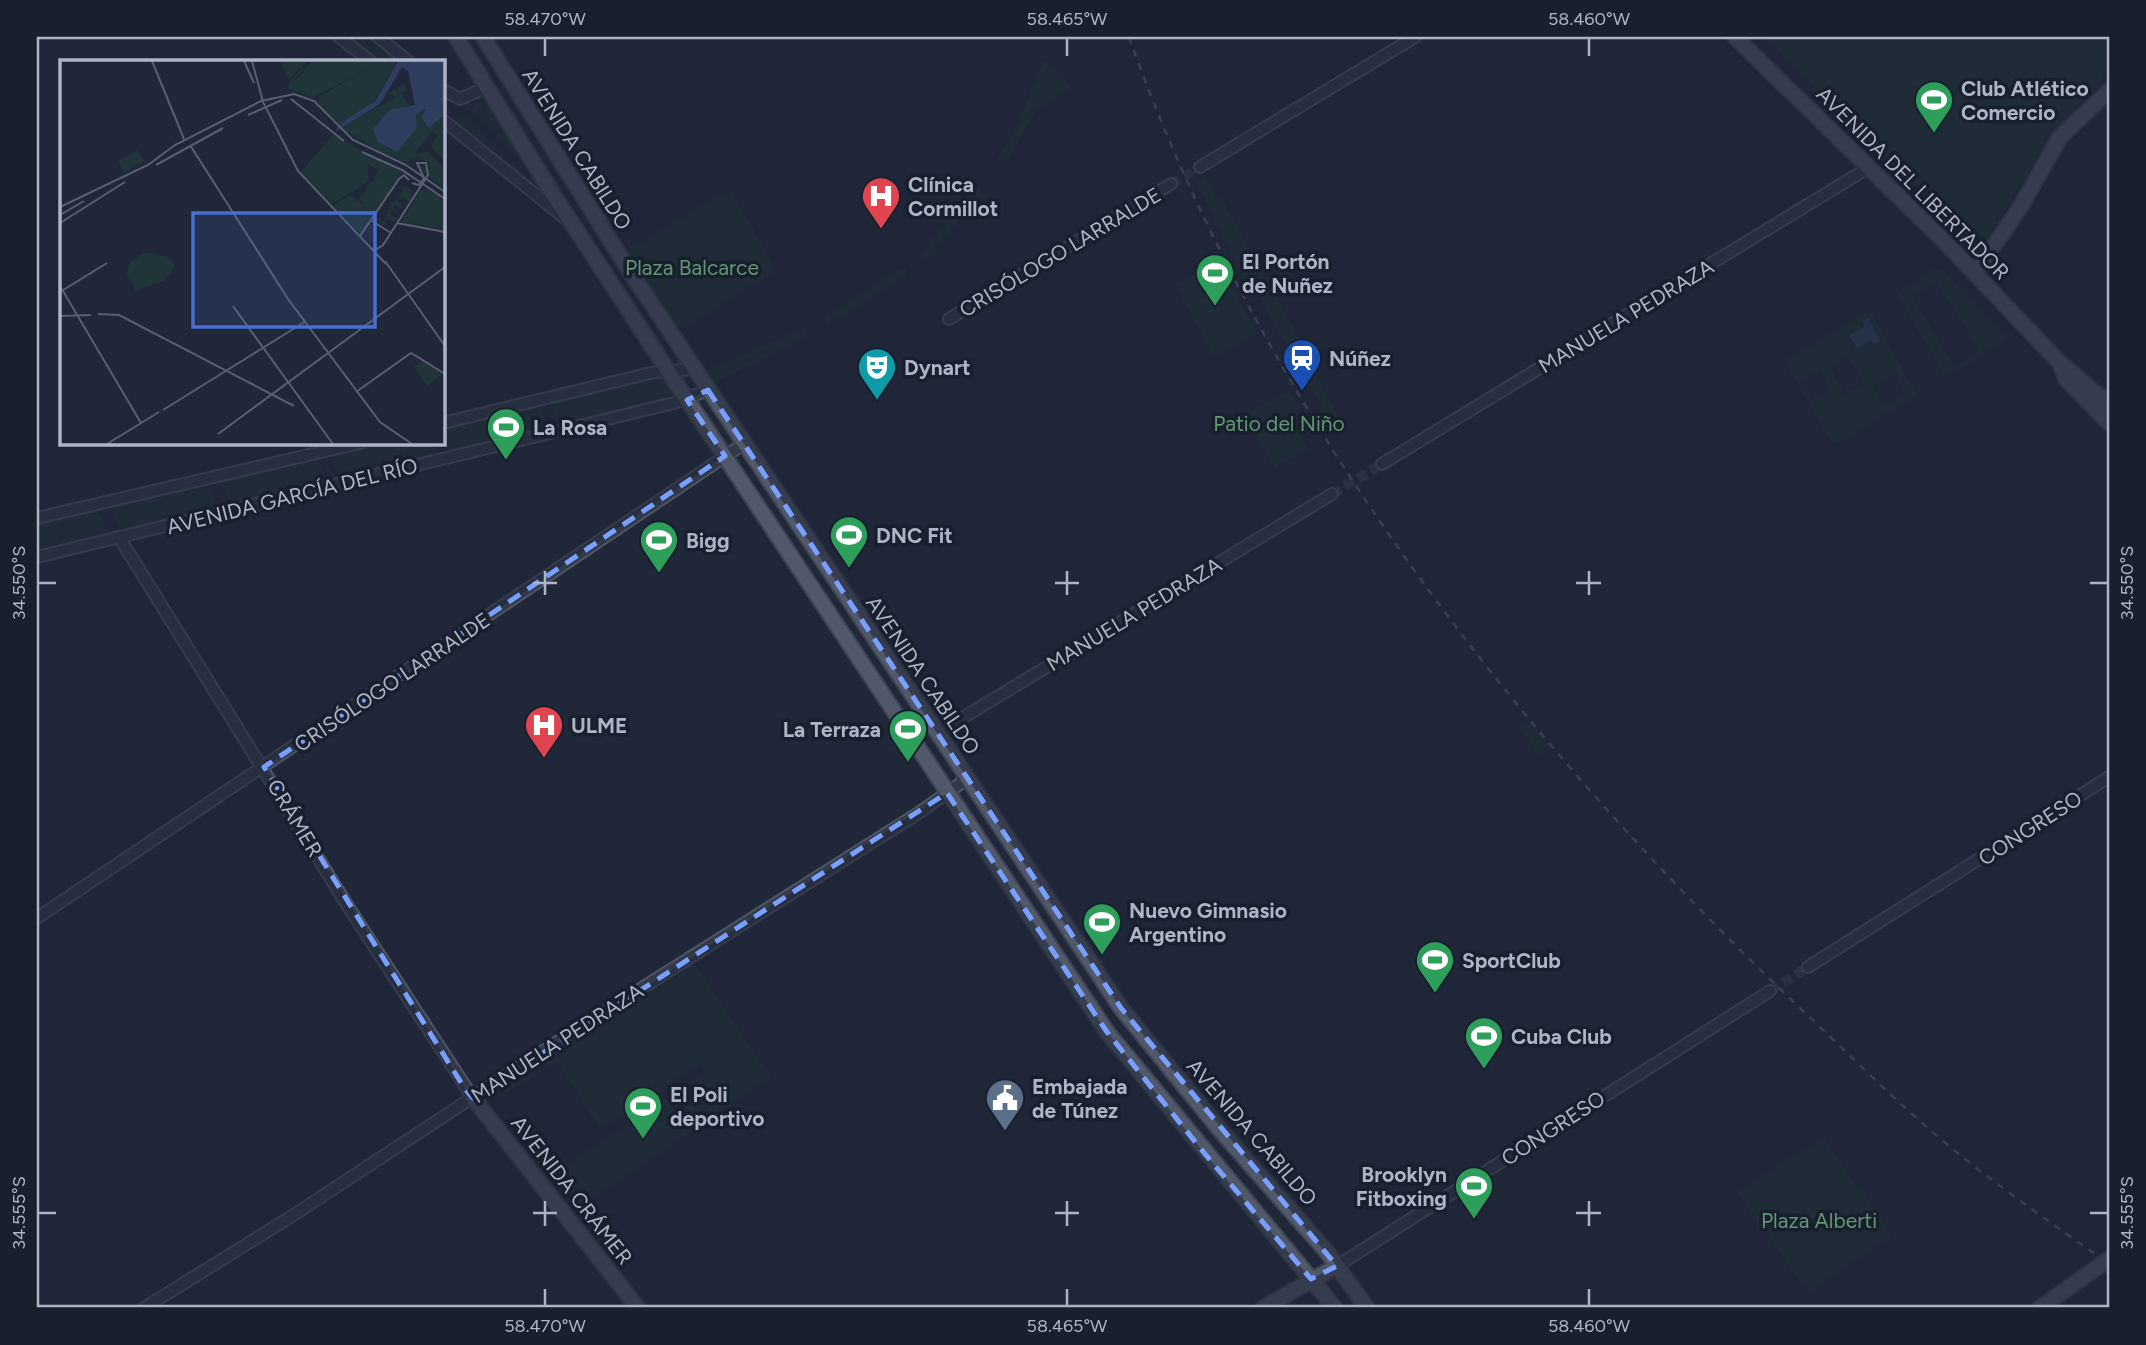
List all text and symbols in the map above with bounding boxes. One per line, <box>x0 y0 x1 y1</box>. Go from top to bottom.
text: 58.470°W <box>504 8 586 30</box>
text: 58.465°W <box>1027 8 1108 30</box>
text: 58.460°W <box>1548 8 1631 30</box>
inset map <box>60 60 444 444</box>
street label: AVENIDA CABILDO <box>517 64 637 234</box>
place label: Club Atlético Comercio <box>1961 76 2089 125</box>
sports icon: Club Atlético Comercio <box>1913 79 1955 134</box>
street label: AVENIDA DEL LIBERTADOR <box>1811 81 2015 285</box>
place label: Clínica Cormillot <box>908 172 998 221</box>
hospital icon: Clínica Cormillot <box>860 175 902 230</box>
street label: CRISÓLOGO LARRALDE <box>955 182 1165 322</box>
place label: El Portón de Nuñez <box>1242 249 1333 298</box>
sports icon: El Portón de Nuñez <box>1194 252 1236 307</box>
street label: MANUELA PEDRAZA <box>1534 254 1718 378</box>
park label: Plaza Balcarce <box>625 255 759 280</box>
station icon: Núñez <box>1281 337 1323 392</box>
theatre icon: Dynart <box>856 346 898 401</box>
place label: Núñez <box>1329 346 1391 371</box>
place label: Dynart <box>904 355 970 380</box>
sports icon: La Rosa <box>485 406 527 461</box>
park label: Patio del Niño <box>1213 411 1345 436</box>
place label: La Rosa <box>533 415 607 440</box>
street label: AVENIDA GARCÍA DEL RÍO <box>164 453 420 539</box>
sports icon: DNC Fit <box>828 514 870 569</box>
sports icon: Bigg <box>638 519 680 574</box>
place label: DNC Fit <box>876 523 953 548</box>
place label: Bigg <box>686 528 730 553</box>
text: 34.550°S <box>8 546 30 620</box>
text: 34.550°S <box>2116 546 2138 620</box>
street label: MANUELA PEDRAZA <box>1042 552 1226 676</box>
street label: AVENIDA CABILDO <box>861 591 985 759</box>
street label: CRISÓLOGO LARRALDE <box>289 607 495 757</box>
hospital icon: ULME <box>523 704 565 759</box>
sports icon: La Terraza <box>887 708 929 763</box>
place label: ULME <box>571 713 627 738</box>
place label: La Terraza <box>783 717 881 742</box>
street label: CRÁMER <box>262 775 328 861</box>
street label: CONGRESO <box>1974 785 2086 871</box>
place label: Nuevo Gimnasio Argentino <box>1129 898 1287 947</box>
sports icon: Nuevo Gimnasio Argentino <box>1081 901 1123 956</box>
sports icon: SportClub <box>1414 939 1456 994</box>
place label: SportClub <box>1462 948 1561 973</box>
street label: MANUELA PEDRAZA <box>466 978 648 1108</box>
sports icon: Cuba Club <box>1463 1015 1505 1070</box>
place label: Cuba Club <box>1511 1024 1612 1049</box>
street label: AVENIDA CABILDO <box>1182 1054 1322 1210</box>
place label: Embajada de Túnez <box>1032 1074 1127 1123</box>
public building icon: Embajada de Túnez <box>984 1077 1026 1132</box>
place label: El Poli deportivo <box>670 1082 764 1131</box>
sports icon: El Poli deportivo <box>622 1085 664 1140</box>
street label: CONGRESO <box>1497 1085 1609 1171</box>
street label: AVENIDA CRÁMER <box>506 1111 638 1269</box>
place label: Brooklyn Fitboxing <box>1356 1162 1447 1211</box>
sports icon: Brooklyn Fitboxing <box>1453 1165 1495 1220</box>
text: 34.555°S <box>8 1176 30 1250</box>
text: 34.555°S <box>2116 1176 2138 1250</box>
park label: Plaza Alberti <box>1761 1208 1877 1233</box>
text: 58.470°W <box>504 1315 586 1337</box>
text: 58.465°W <box>1027 1315 1108 1337</box>
text: 58.460°W <box>1548 1315 1631 1337</box>

